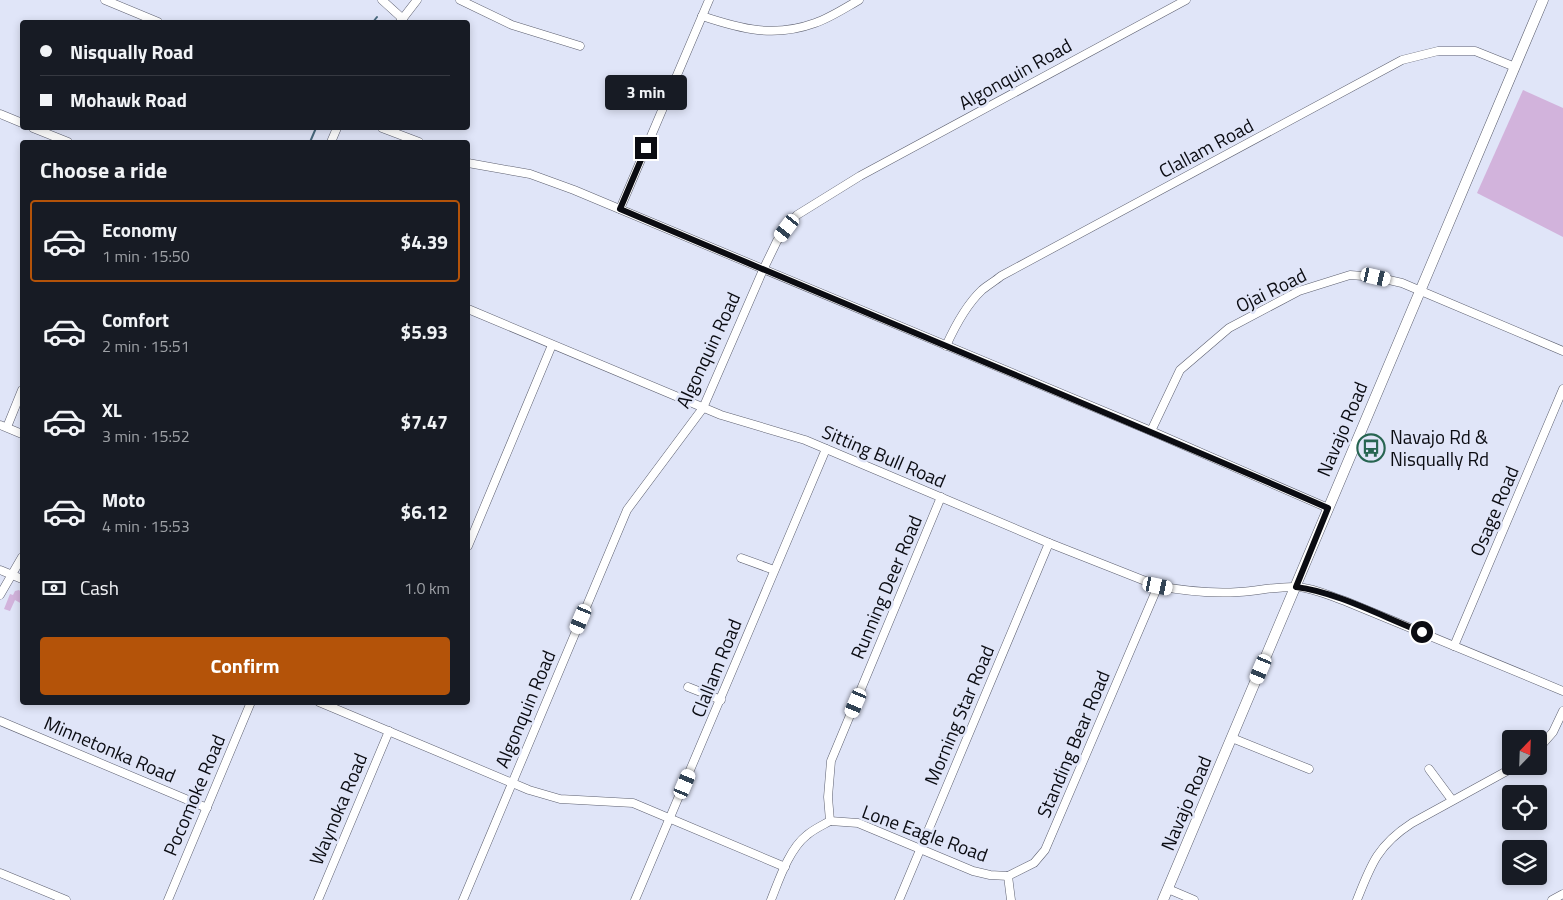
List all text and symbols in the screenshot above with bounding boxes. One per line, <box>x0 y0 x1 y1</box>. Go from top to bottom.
street label: Algonquin Road <box>953 30 1077 117</box>
text: Nisqually Road <box>70 37 193 66</box>
callout: 3 min <box>605 76 687 110</box>
text: 3 min <box>627 80 665 104</box>
text: Mohawk Road <box>70 85 187 114</box>
street label: Clallam Road <box>1153 110 1258 185</box>
route end <box>635 137 657 159</box>
text: Choose a ride <box>40 153 167 187</box>
car <box>771 212 802 244</box>
text: Economy <box>102 215 177 244</box>
icon: car <box>42 219 87 264</box>
text: $4.39 <box>401 227 448 256</box>
text: 1 min · 15:50 <box>102 244 190 268</box>
street label: Ojai Road <box>1230 260 1311 319</box>
car <box>1359 266 1392 288</box>
street label: Algonquin Road <box>668 287 747 413</box>
text: Comfort <box>102 305 169 334</box>
icon: car <box>42 309 87 354</box>
text: $5.93 <box>401 317 448 346</box>
text: 2 min · 15:51 <box>102 334 190 358</box>
street label: Navajo Road <box>1309 377 1374 481</box>
text: XL <box>102 395 122 424</box>
icon: car <box>42 399 87 444</box>
text: $7.47 <box>401 407 448 436</box>
street label: Sitting Bull Road <box>818 416 951 495</box>
place label: Navajo Rd & Nisqually Rd <box>1390 422 1489 473</box>
text: 3 min · 15:52 <box>102 424 190 448</box>
bus stop icon: Navajo Rd & Nisqually Rd <box>1356 433 1386 463</box>
street label: Osage Road <box>1462 461 1526 560</box>
text: Moto <box>102 485 145 514</box>
icon: car <box>42 489 87 534</box>
text: $6.12 <box>401 497 448 526</box>
street label: Running Deer Road <box>842 510 929 663</box>
text: 4 min · 15:53 <box>102 514 190 538</box>
text: Cash <box>80 573 119 602</box>
icon: cash <box>40 574 68 602</box>
text: 1.0 km <box>404 576 450 600</box>
car <box>1141 576 1174 596</box>
car <box>568 602 593 636</box>
street label: Clallam Road <box>683 614 748 721</box>
route start <box>1411 621 1433 643</box>
button: Confirm <box>40 637 450 695</box>
street label: Morning Star Road <box>916 640 1001 789</box>
street label: Algonquin Road <box>487 645 562 772</box>
car <box>1248 652 1273 686</box>
street label: Standing Bear Road <box>1028 666 1117 822</box>
car <box>843 686 868 720</box>
street label: Minnetonka Road <box>40 708 181 789</box>
street label: Pocomoke Road <box>155 730 232 860</box>
north arrow <box>1502 730 1548 775</box>
map controls <box>1502 730 1547 885</box>
street label: Waynoka Road <box>301 748 374 869</box>
street label: Navajo Road <box>1153 751 1218 855</box>
car <box>672 767 697 801</box>
button: locate <box>1502 785 1547 830</box>
street label: Lone Eagle Road <box>858 796 992 869</box>
button: layers <box>1502 840 1547 885</box>

